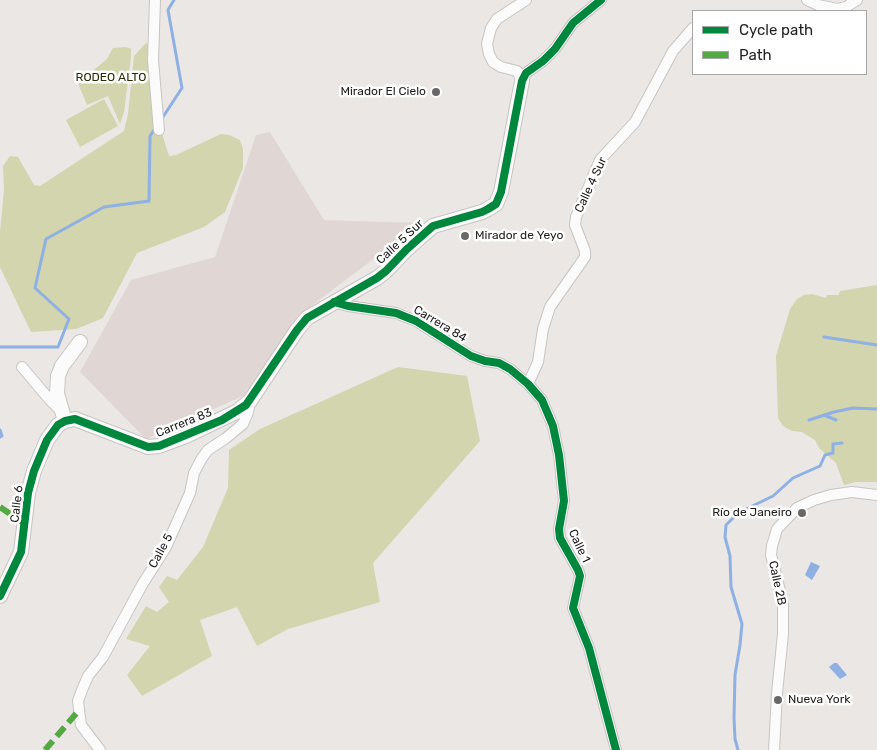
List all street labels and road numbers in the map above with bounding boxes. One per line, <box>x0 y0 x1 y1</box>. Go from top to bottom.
street label: Calle 4 Sur <box>572 155 610 215</box>
street label: Calle 5 Sur <box>373 216 427 268</box>
street label: Carrera 84 <box>411 303 469 345</box>
street label: Carrera 83 <box>154 405 214 441</box>
street label: Calle 6 <box>8 485 26 523</box>
street label: Calle 1 <box>565 527 593 565</box>
street label: Calle 5 <box>146 531 176 571</box>
street label: Calle 2B <box>765 559 789 607</box>

